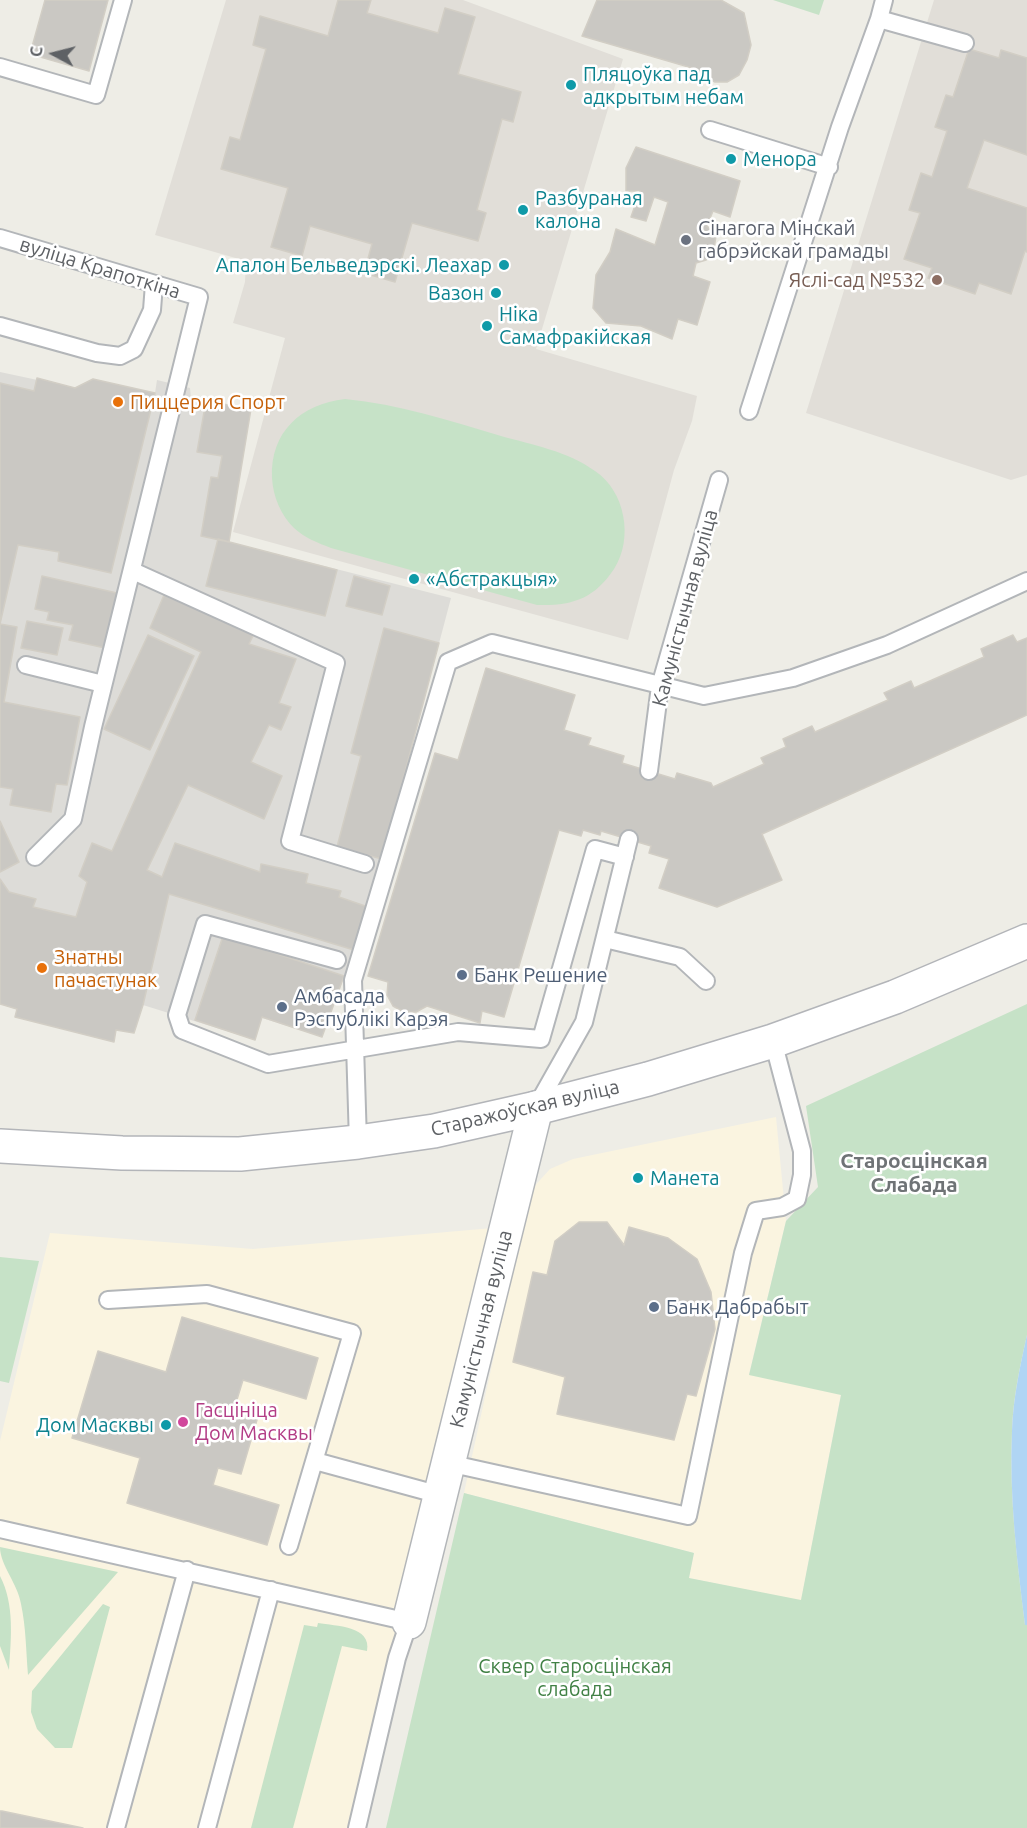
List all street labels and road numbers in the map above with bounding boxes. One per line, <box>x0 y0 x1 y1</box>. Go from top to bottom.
street label: вуліца Крапоткіна <box>17 232 183 304</box>
street label: Камуністычная вуліца <box>647 507 723 709</box>
street label: Старажоўская вуліца <box>428 1075 622 1141</box>
street label: Камуністычная вуліца <box>445 1228 517 1430</box>

